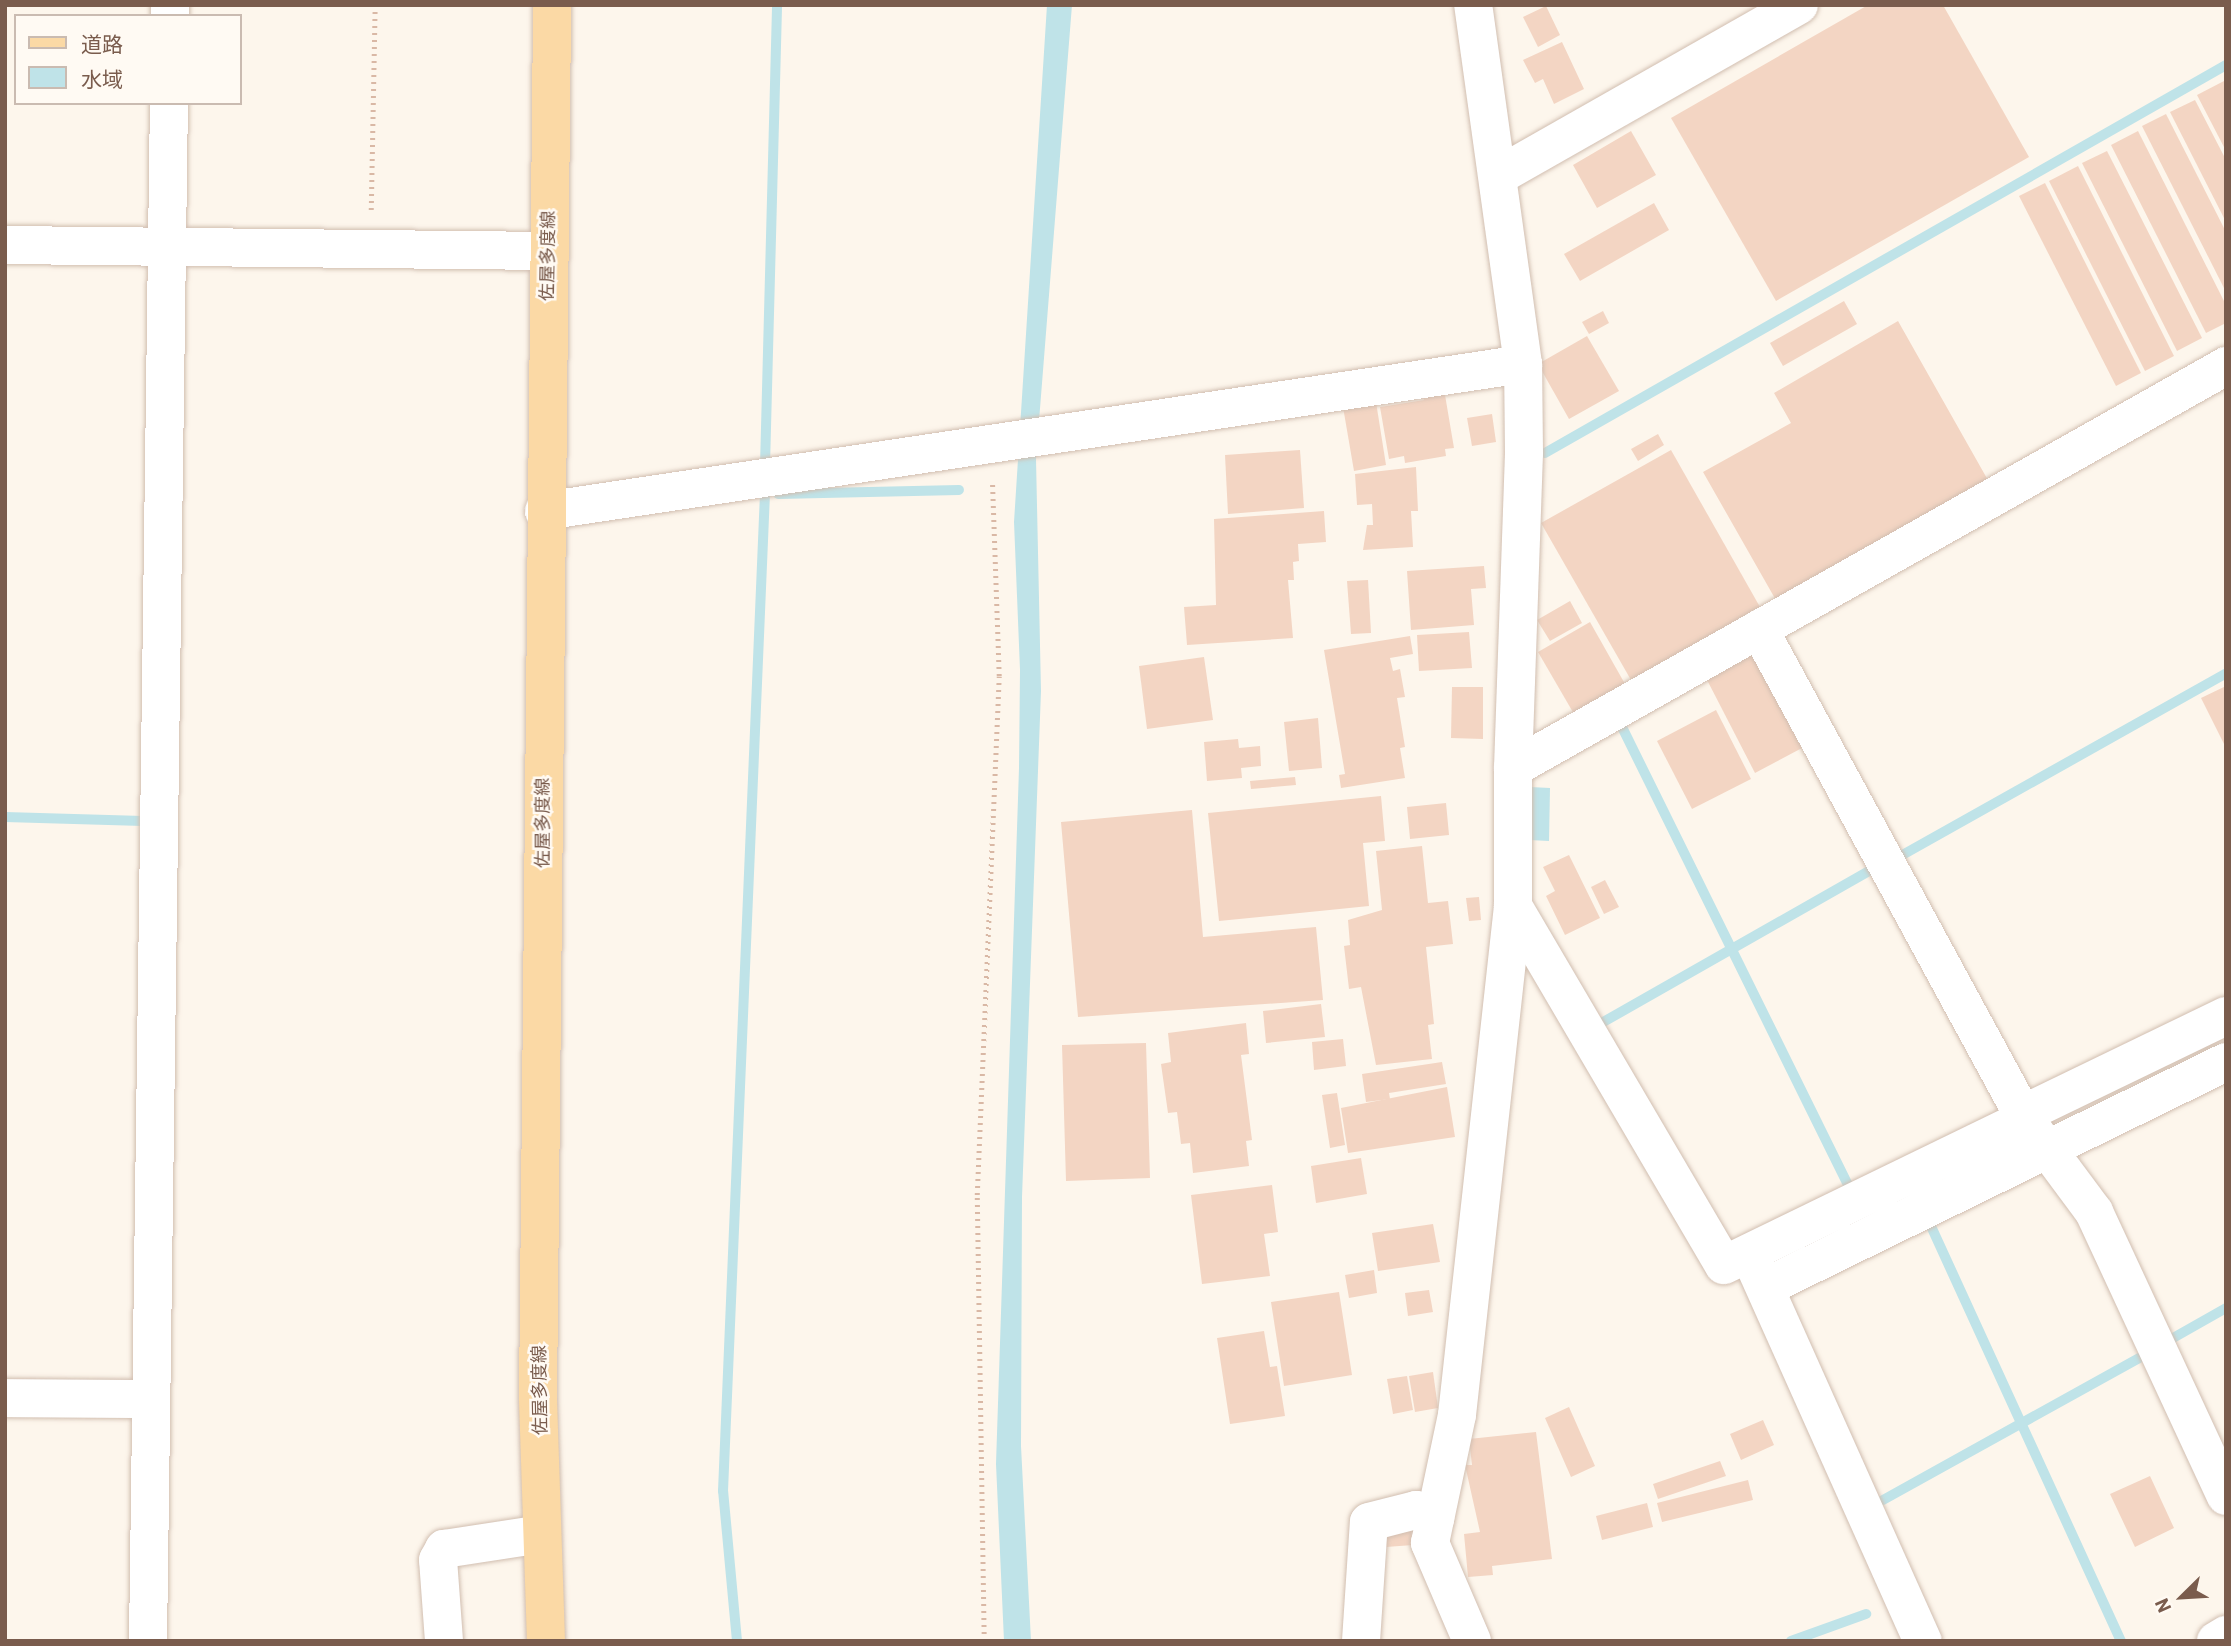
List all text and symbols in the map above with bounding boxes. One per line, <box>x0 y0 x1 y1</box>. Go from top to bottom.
legend <box>14 14 242 105</box>
text: 道路 <box>81 31 123 56</box>
text: 水域 <box>81 66 123 91</box>
street label: 佐屋多度線 <box>535 211 559 301</box>
street label: 佐屋多度線 <box>531 778 553 868</box>
street label: 佐屋多度線 <box>527 1345 551 1435</box>
north arrow <box>2147 1562 2217 1632</box>
text: N <box>2149 1595 2175 1616</box>

